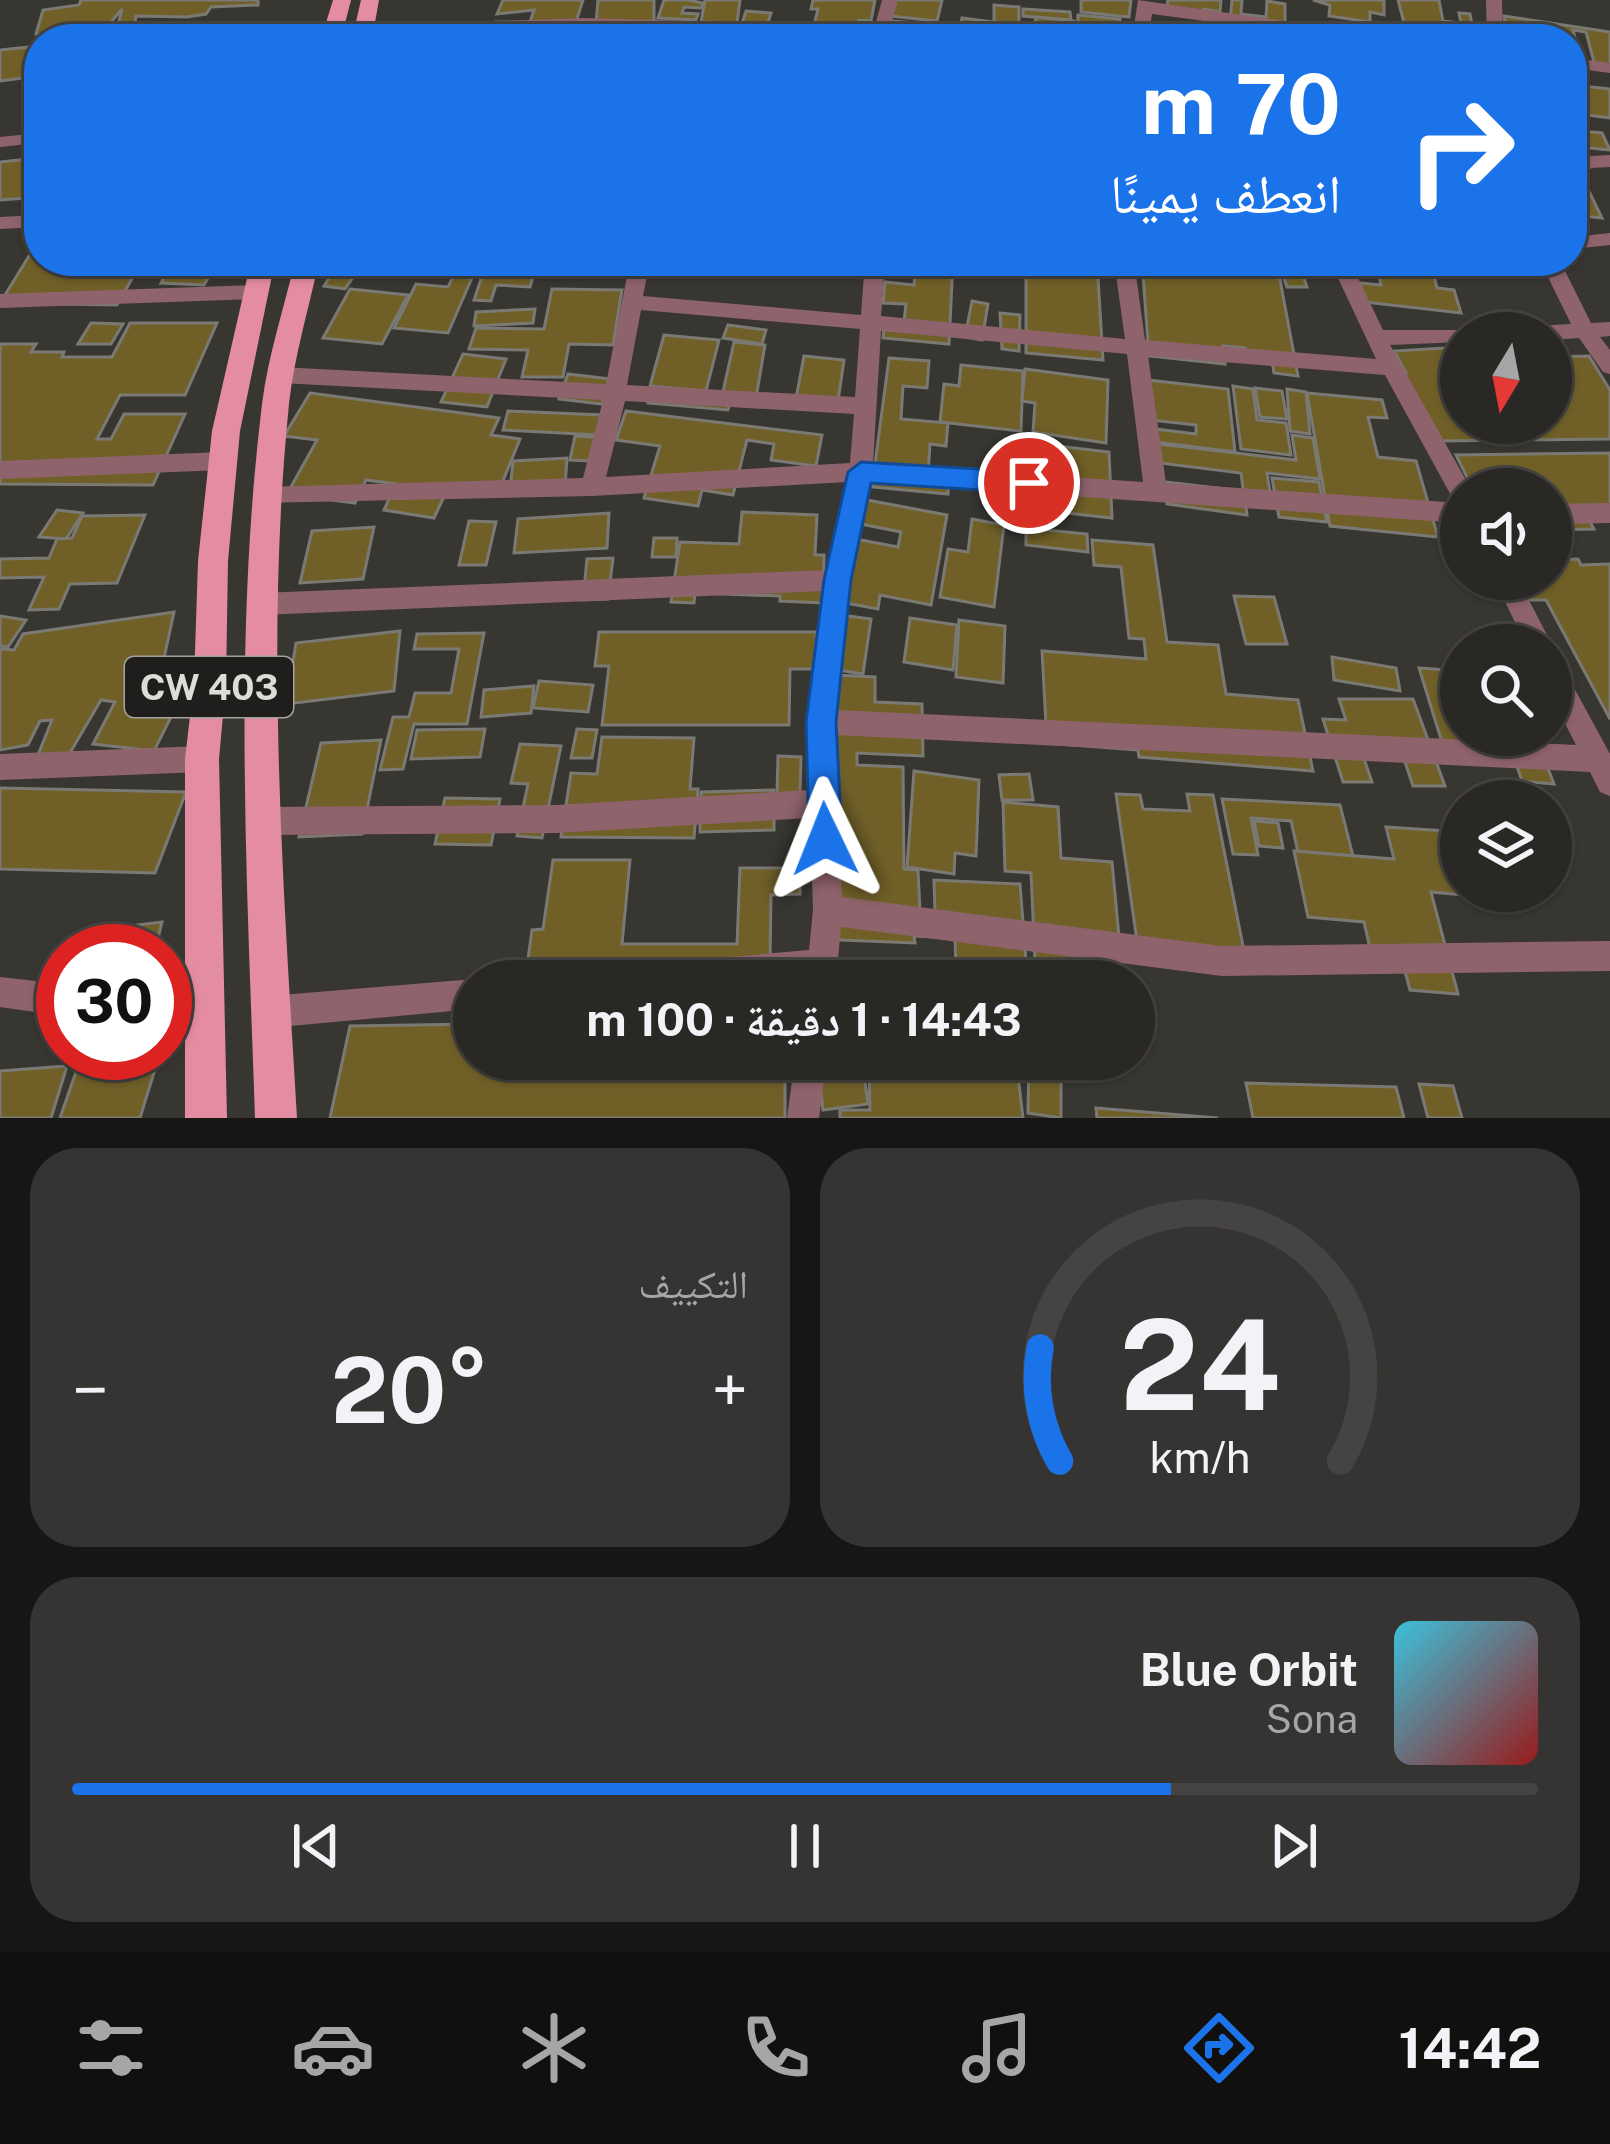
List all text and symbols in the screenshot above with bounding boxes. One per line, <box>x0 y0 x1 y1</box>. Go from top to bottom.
text: 70 m <box>1141 54 1341 153</box>
icon: right <box>1383 72 1539 228</box>
text: انعطف يمينًا <box>1110 162 1341 225</box>
north arrow <box>1440 312 1572 444</box>
map controls <box>1440 312 1572 912</box>
pin <box>978 432 1080 534</box>
icon: arrive <box>996 450 1062 516</box>
button: sound <box>1440 468 1572 600</box>
button: search <box>1440 624 1572 756</box>
road number: CW 403 <box>125 657 293 717</box>
position arrow <box>762 776 888 902</box>
button: layers <box>1440 780 1572 912</box>
speed limit sign: 30 <box>36 924 192 1080</box>
text: 14:43 · 1 دقيقة · 100 m <box>586 993 1022 1046</box>
text: التكييف <box>639 1261 748 1307</box>
text: 24 <box>1119 1291 1281 1438</box>
text: 20° <box>331 1337 489 1443</box>
text: − <box>72 1351 109 1429</box>
text: + <box>711 1351 748 1429</box>
text: km/h <box>1150 1431 1250 1482</box>
text: Blue Orbit <box>1140 1643 1358 1696</box>
text: Sona <box>1266 1696 1358 1742</box>
icon: previous <box>283 1813 349 1879</box>
icon: pause <box>772 1813 838 1879</box>
icon: next <box>1261 1813 1327 1879</box>
icon: filters <box>69 2006 153 2090</box>
icon: car <box>291 2006 375 2090</box>
icon: climate <box>512 2006 596 2090</box>
icon: phone <box>734 2006 818 2090</box>
icon: music <box>955 2006 1039 2090</box>
icon: directions <box>1177 2006 1261 2090</box>
text: 14:42 <box>1399 2017 1541 2080</box>

